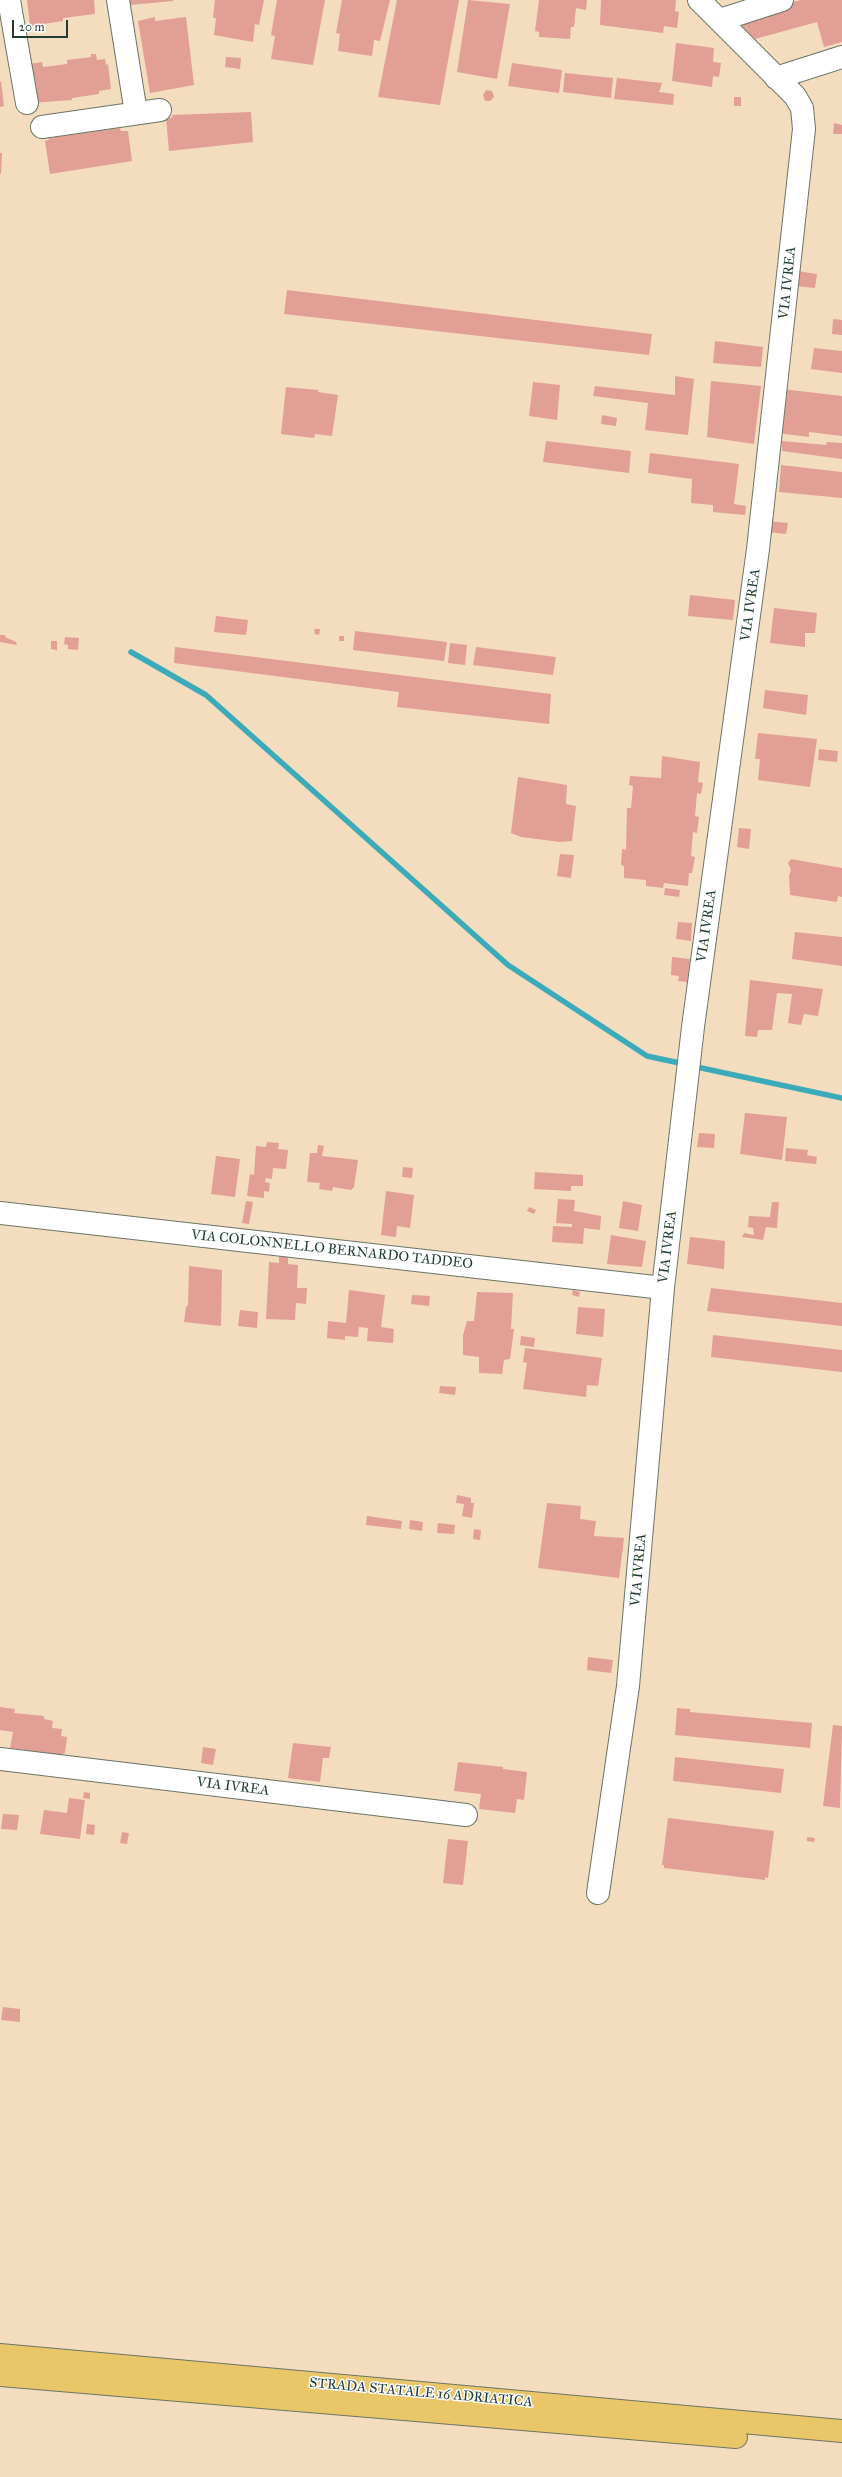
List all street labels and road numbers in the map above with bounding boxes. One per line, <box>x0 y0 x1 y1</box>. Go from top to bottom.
street label: VIA IVREA <box>776 246 800 320</box>
street label: VIA IVREA <box>738 568 764 642</box>
street label: VIA IVREA <box>694 889 720 963</box>
street label: VIA IVREA <box>655 1210 681 1284</box>
street label: VIA COLONNELLO BERNARDO TADDEO <box>190 1227 474 1273</box>
street label: VIA IVREA <box>627 1533 651 1607</box>
street label: VIA IVREA <box>196 1774 270 1800</box>
street label: STRADA STATALE 16 ADRIATICA <box>309 2375 533 2411</box>

